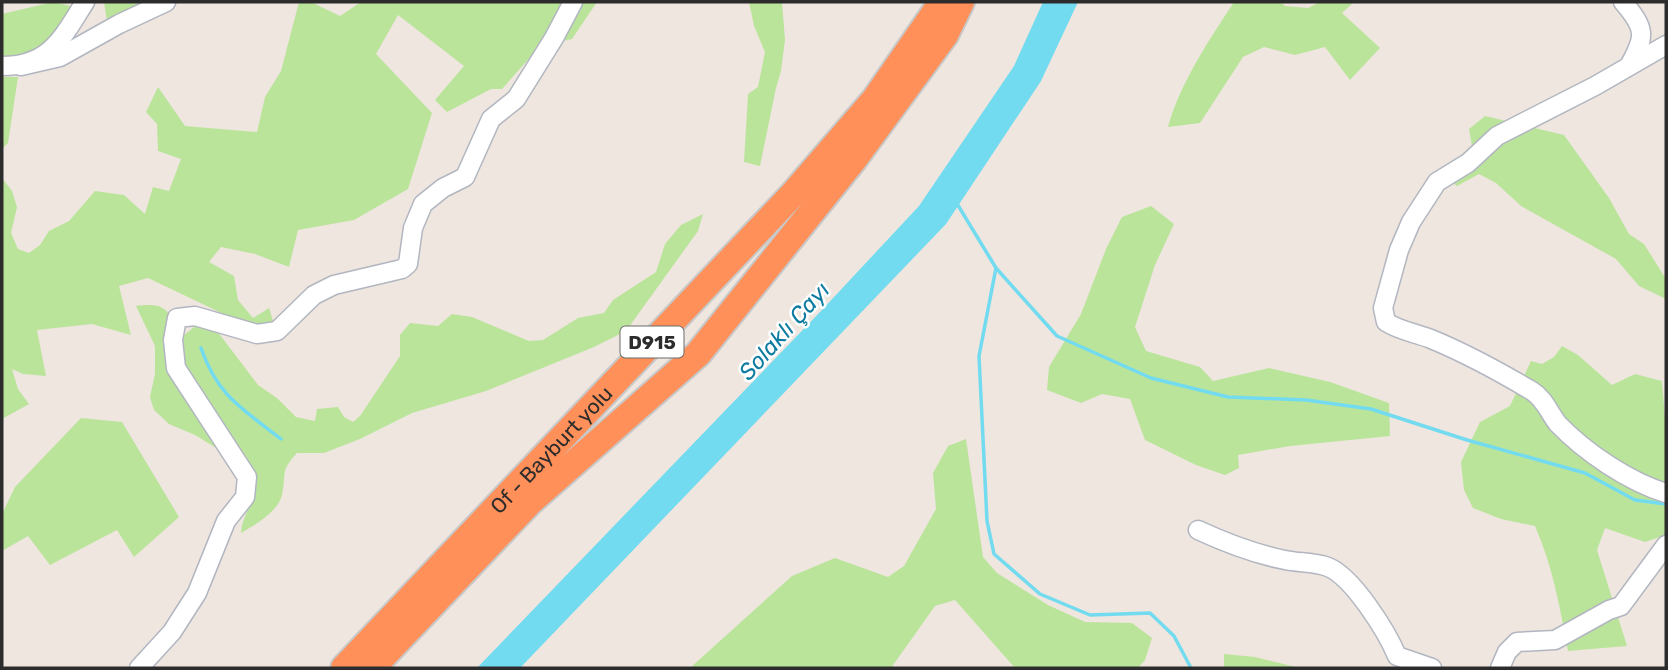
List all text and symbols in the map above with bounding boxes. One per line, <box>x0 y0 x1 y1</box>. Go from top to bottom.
water label: Solaklı Çayı <box>733 276 835 386</box>
road number: D915 <box>620 326 684 358</box>
street label: Of - Bayburt yolu <box>485 381 617 518</box>

